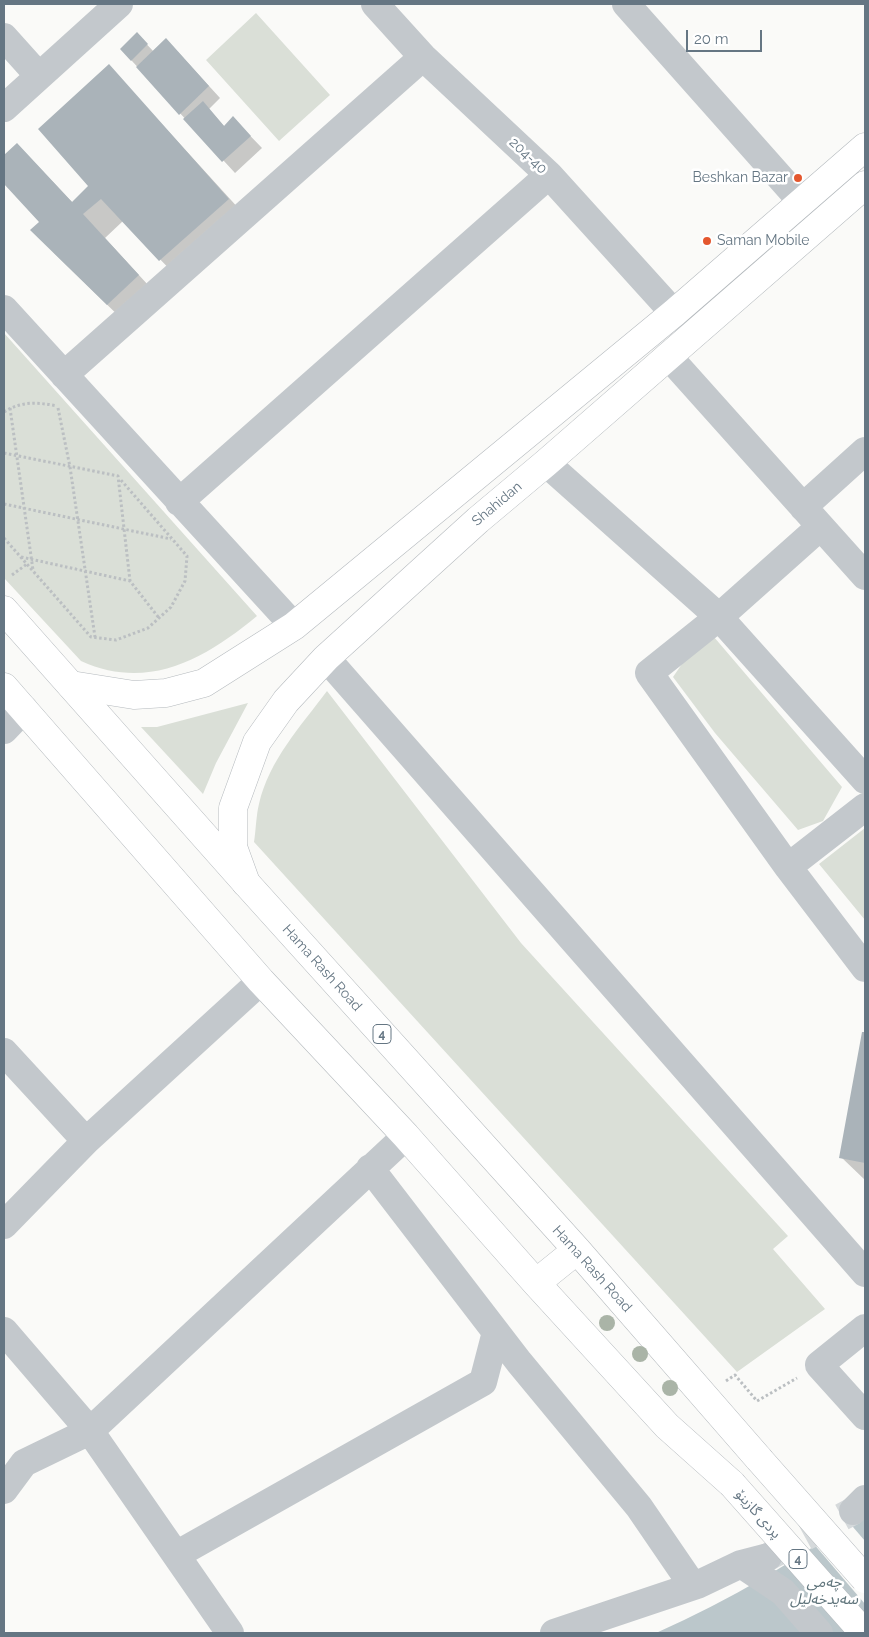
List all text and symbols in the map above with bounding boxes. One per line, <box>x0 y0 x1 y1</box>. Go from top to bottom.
scale bar <box>689 20 765 52</box>
text: 20 m <box>694 30 729 48</box>
street label: 204-40 <box>506 134 550 178</box>
place label: Beshkan Bazar <box>692 170 788 186</box>
marker: Beshkan Bazar <box>792 172 804 184</box>
place label: Saman Mobile <box>717 233 810 249</box>
marker: Saman Mobile <box>701 235 713 247</box>
street label: Shahidan <box>469 478 525 530</box>
street label: Hama Rash Road <box>279 921 365 1015</box>
road number: 4 <box>373 1024 391 1044</box>
street label: Hama Rash Road <box>549 1222 635 1316</box>
street label: پردی گازینۆ <box>732 1486 784 1542</box>
road number: 4 <box>789 1550 807 1568</box>
water label: چەمی سەیدخەلیل <box>790 1573 858 1608</box>

